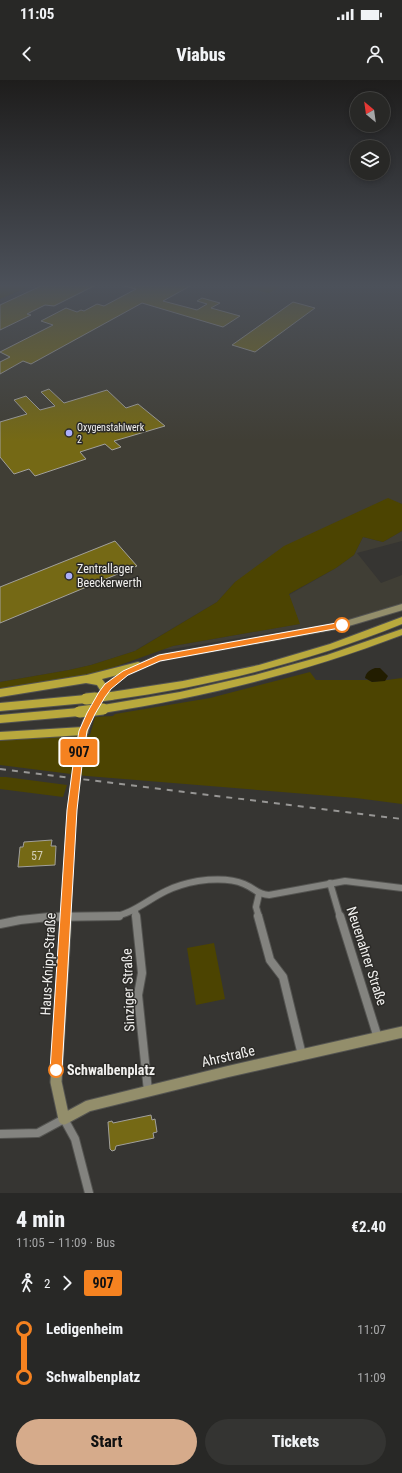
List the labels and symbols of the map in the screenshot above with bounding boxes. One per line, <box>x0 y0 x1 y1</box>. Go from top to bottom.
north arrow <box>350 92 390 132</box>
place label: Oxygenstahlwerk 2 <box>77 422 145 445</box>
marker: Oxygenstahlwerk 2 <box>64 428 74 438</box>
place label: Zentrallager Beeckerwerth <box>77 562 142 590</box>
marker: Zentrallager Beeckerwerth <box>64 571 74 581</box>
unlabelled marker <box>334 617 350 633</box>
line badge: 907 <box>56 739 102 765</box>
house number: 57 <box>31 849 43 863</box>
street label: Neuenahrer Straße <box>343 905 391 1008</box>
street label: Haus-Knipp-Straße <box>37 912 59 1016</box>
street label: Sinziger Straße <box>119 948 137 1032</box>
street label: Ahrstraße <box>200 1042 257 1070</box>
marker: Schwalbenplatz <box>48 1062 64 1078</box>
place label: Schwalbenplatz <box>67 1062 155 1078</box>

